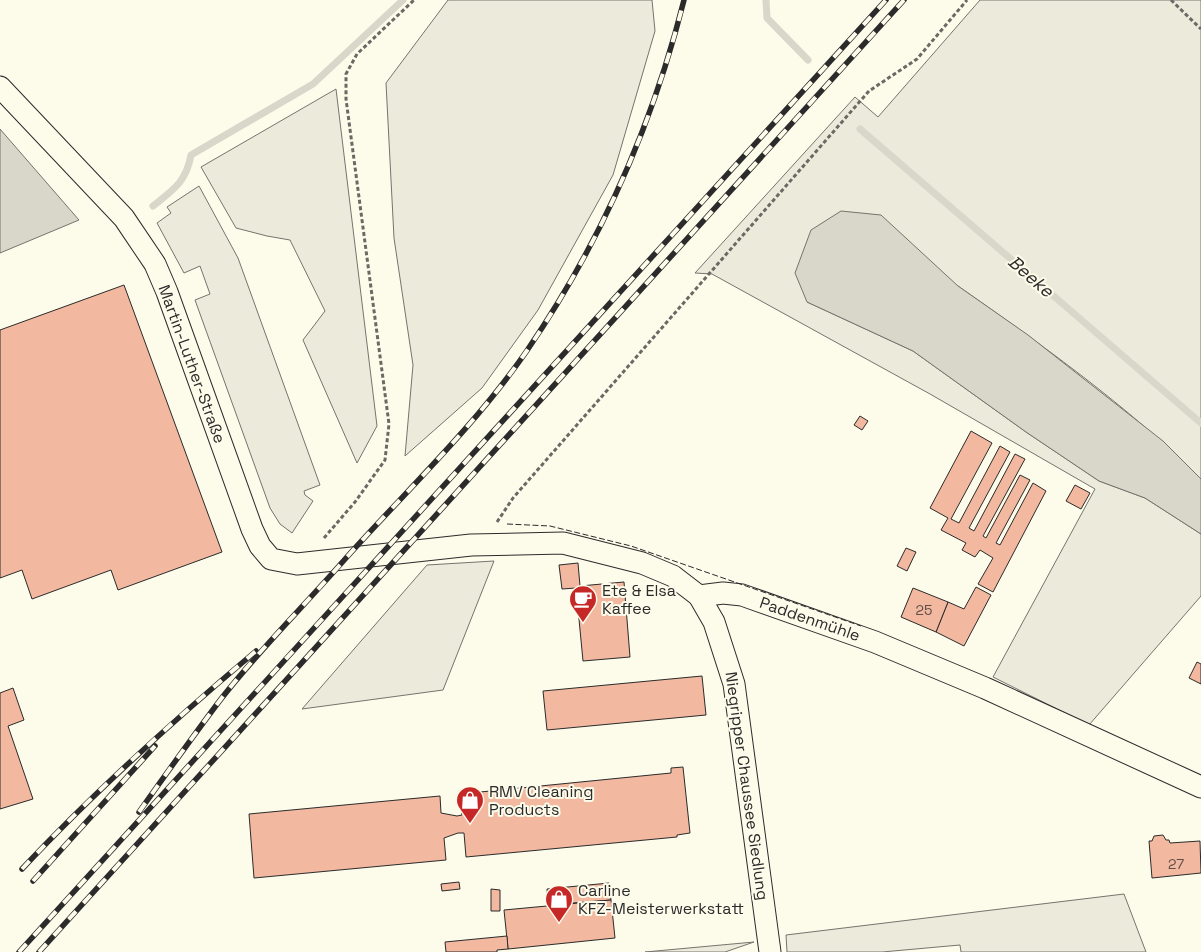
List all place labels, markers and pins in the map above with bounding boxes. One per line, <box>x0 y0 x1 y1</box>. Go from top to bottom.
place label: Ete & Elsa Kaffee <box>602 580 676 619</box>
cafe icon: Ete & Elsa Kaffee <box>568 584 598 623</box>
place label: RMV Cleaning Products <box>489 781 593 820</box>
shop icon: RMV Cleaning Products <box>455 785 485 824</box>
place label: Carline KFZ-Meisterwerkstatt <box>578 880 744 919</box>
shop icon: Carline KFZ-Meisterwerkstatt <box>544 884 574 923</box>

